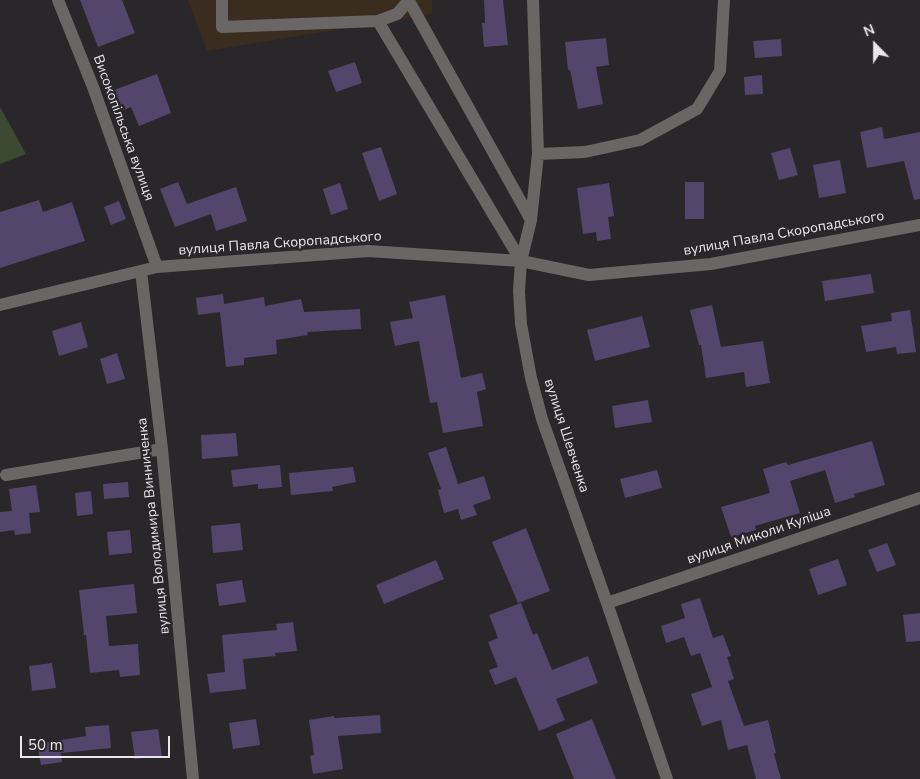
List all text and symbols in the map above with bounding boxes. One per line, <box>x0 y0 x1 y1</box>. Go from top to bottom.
north arrow <box>850 20 900 70</box>
text: N <box>861 20 878 41</box>
street label: Високопільська вулиця <box>89 53 157 203</box>
street label: вулиця Павла Скоропадського <box>682 208 886 260</box>
street label: вулиця Павла Скоропадського <box>178 229 382 259</box>
street label: вулиця Шевченка <box>540 377 592 495</box>
street label: вулиця Володимира Винниченка <box>134 417 174 635</box>
street label: вулиця Миколи Куліша <box>685 503 833 569</box>
scale bar <box>22 726 172 758</box>
text: 50 m <box>28 735 63 755</box>

